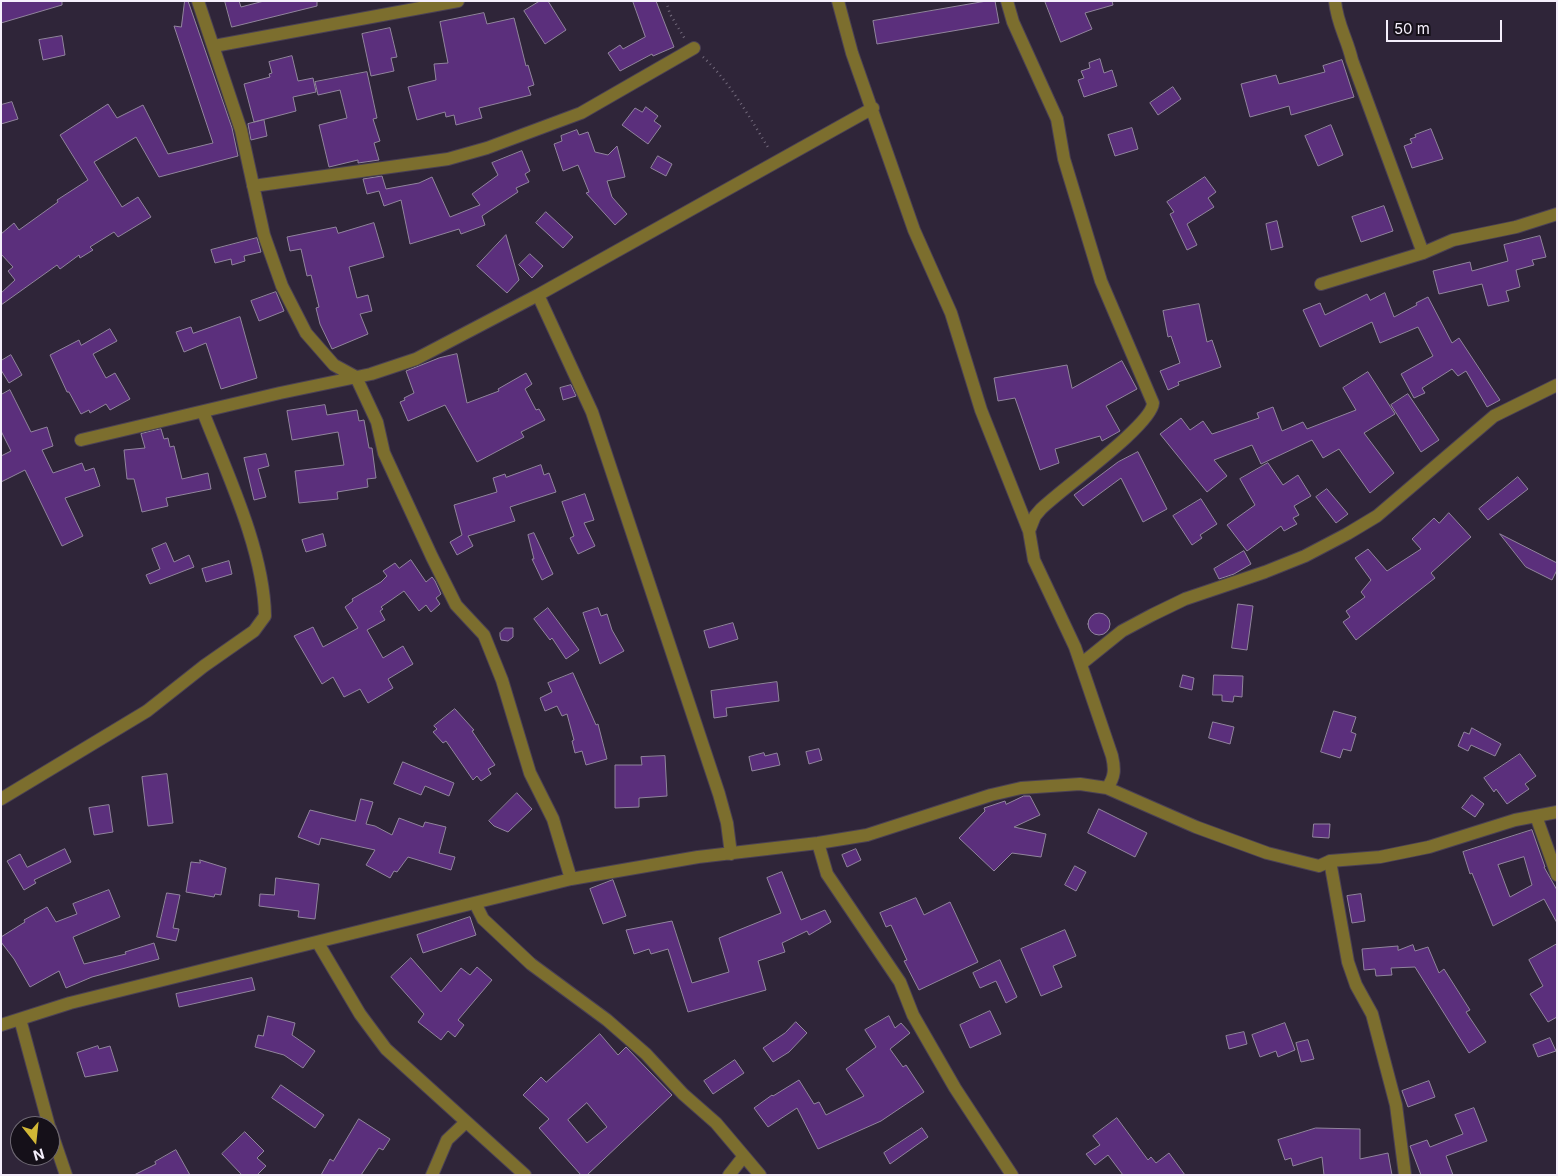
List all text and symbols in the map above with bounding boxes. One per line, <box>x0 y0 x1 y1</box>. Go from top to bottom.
scale bar <box>1388 10 1504 42</box>
text: 50 m <box>1394 19 1430 38</box>
north arrow <box>10 1116 60 1166</box>
text: N <box>32 1145 46 1165</box>

